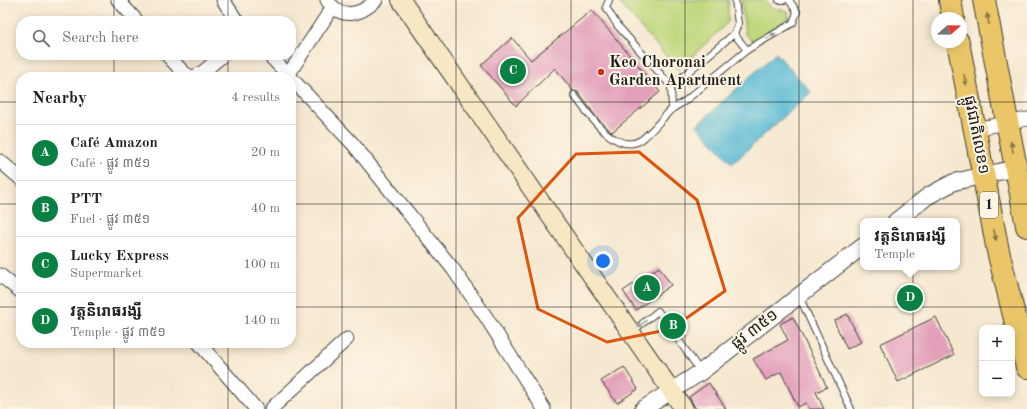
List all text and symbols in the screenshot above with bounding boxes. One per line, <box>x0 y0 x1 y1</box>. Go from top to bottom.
north arrow <box>931 12 967 48</box>
one-way arrow <box>984 13 990 25</box>
search box <box>16 16 296 60</box>
icon: search <box>30 27 52 49</box>
text: Search here <box>62 31 139 46</box>
one-way arrow <box>765 33 777 40</box>
place label: Keo Choronai Garden Apartment <box>609 55 742 89</box>
pin: C <box>500 56 526 86</box>
marker: Keo Choronai Garden Apartment <box>596 67 606 77</box>
one-way arrow <box>963 74 969 86</box>
text: Nearby <box>32 90 87 107</box>
text: 4 results <box>231 91 280 104</box>
street label: ផ្លូវជាតិលេខ១ <box>956 94 994 177</box>
text: Café Amazon <box>70 136 158 151</box>
one-way arrow <box>1008 141 1014 153</box>
text: A <box>40 146 50 159</box>
text: 20 m <box>251 146 280 159</box>
text: Café · ផ្លូវ ៣៥១ <box>70 157 150 170</box>
text: PTT <box>70 192 102 207</box>
road number: 1 <box>980 192 998 218</box>
text: B <box>40 202 50 215</box>
text: 40 m <box>251 202 280 215</box>
text: Fuel · ផ្លូវ ៣៥១ <box>70 213 150 226</box>
popup <box>860 218 960 270</box>
one-way arrow <box>993 229 999 242</box>
text: វត្តនិរោធរង្សី <box>874 230 946 245</box>
text: Temple <box>874 248 915 261</box>
text: Lucky Express <box>70 249 169 264</box>
your location <box>593 251 613 271</box>
text: C <box>41 258 49 271</box>
text: 100 m <box>243 258 280 271</box>
text: Supermarket <box>70 267 142 280</box>
pin: A <box>634 273 660 303</box>
pin: D <box>897 283 923 313</box>
text: វត្តនិរោធរង្សី <box>70 305 142 320</box>
street label: ផ្លូវ ៣៥១ <box>729 307 784 357</box>
pin: B <box>660 311 686 341</box>
text: D <box>40 314 50 327</box>
text: 140 m <box>243 314 280 327</box>
one-way arrow <box>636 320 647 328</box>
map controls <box>979 325 1015 397</box>
button: + <box>979 325 1015 361</box>
text: Temple · ផ្លូវ ៣៥១ <box>70 326 166 339</box>
button: − <box>979 361 1015 397</box>

